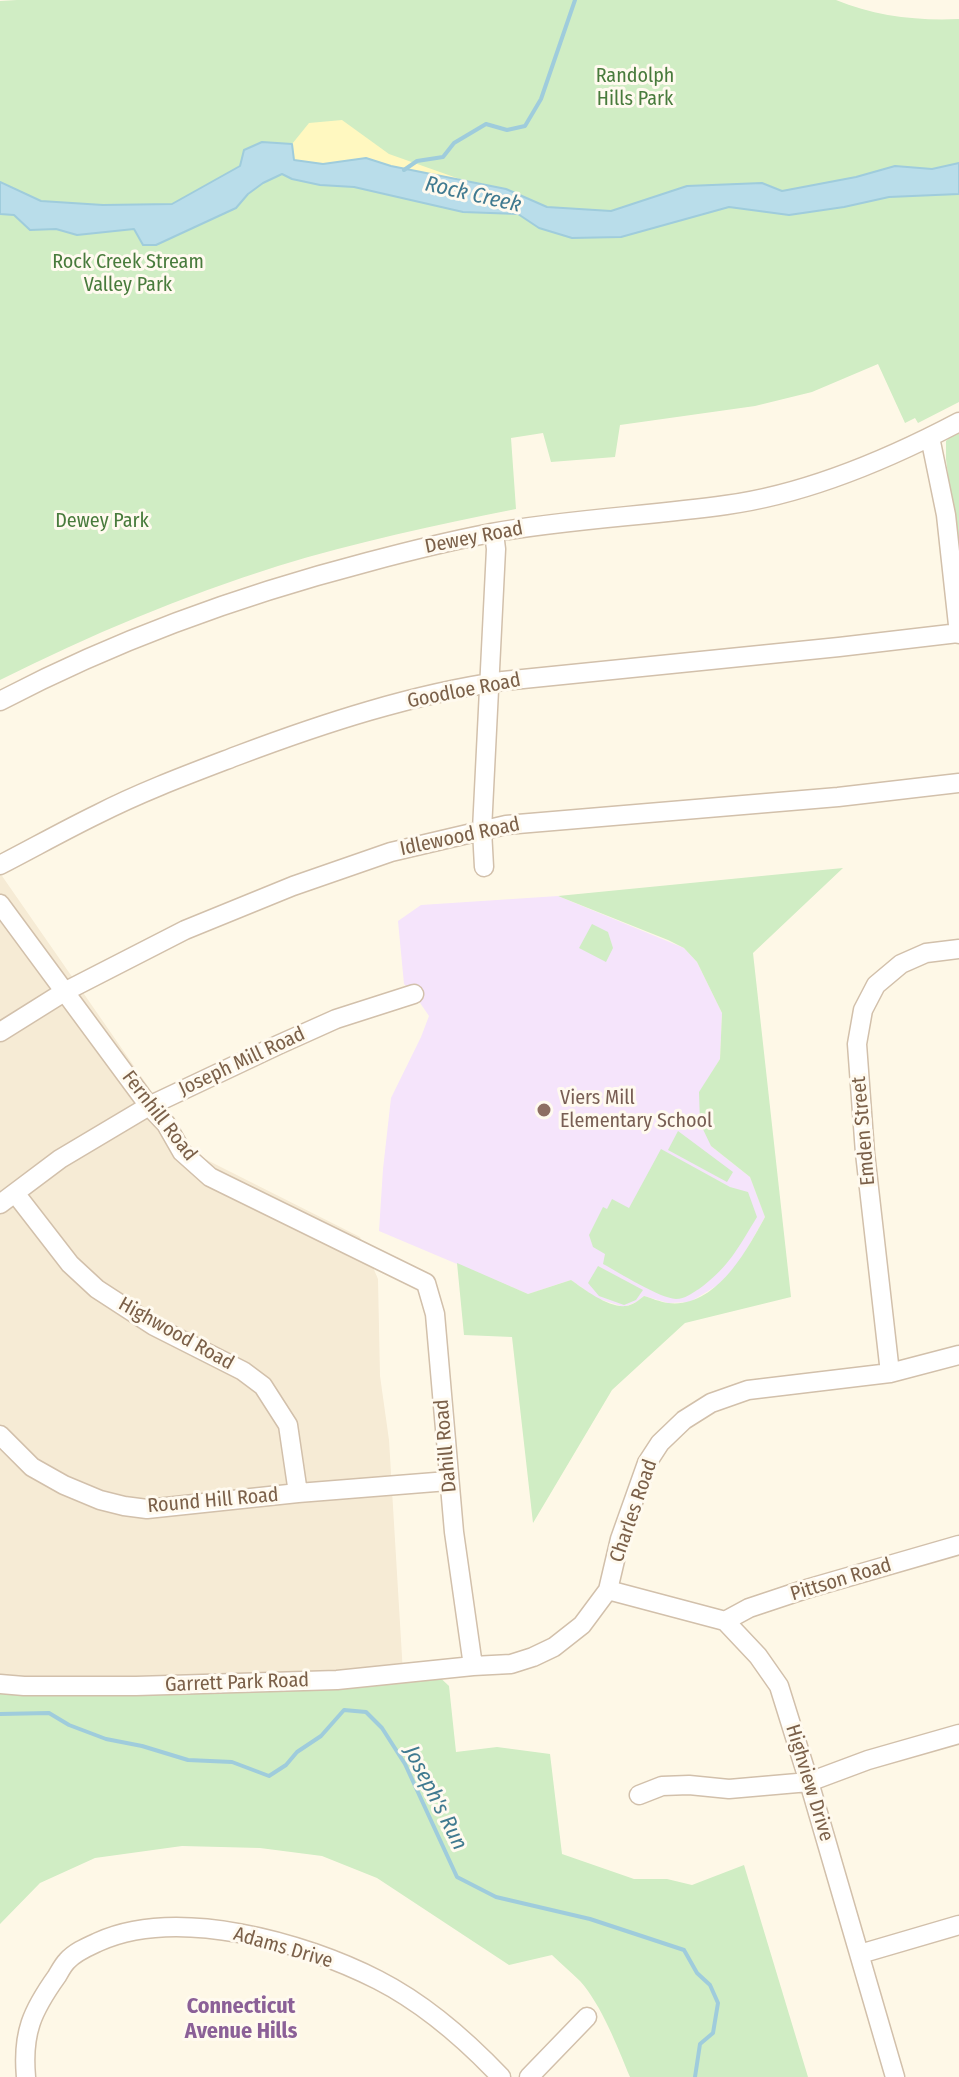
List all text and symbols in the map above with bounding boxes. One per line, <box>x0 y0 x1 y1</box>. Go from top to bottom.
park label: Randolph Hills Park <box>596 64 674 111</box>
water label: Rock Creek <box>422 171 524 219</box>
park label: Rock Creek Stream Valley Park <box>52 250 204 297</box>
park label: Dewey Park <box>55 509 149 533</box>
street label: Dewey Road <box>423 517 525 559</box>
street label: Goodloe Road <box>405 668 523 714</box>
street label: Idlewood Road <box>398 813 522 861</box>
street label: Joseph Mill Road <box>175 1022 309 1102</box>
street label: Fernhill Road <box>116 1066 202 1166</box>
street label: Emden Street <box>847 1075 881 1187</box>
place label: Viers Mill Elementary School <box>560 1086 712 1133</box>
marker: Viers Mill Elementary School <box>535 1101 553 1119</box>
street label: Highwood Road <box>114 1292 238 1376</box>
street label: Dahill Road <box>430 1398 462 1494</box>
street label: Charles Road <box>605 1456 663 1566</box>
street label: Round Hill Road <box>146 1483 280 1519</box>
street label: Pittson Road <box>788 1553 894 1607</box>
street label: Garrett Park Road <box>165 1668 309 1698</box>
street label: Highview Drive <box>780 1722 838 1844</box>
water label: Joseph's Run <box>397 1741 473 1855</box>
street label: Adams Drive <box>231 1922 335 1974</box>
district label: Connecticut Avenue Hills <box>185 1994 297 2046</box>

